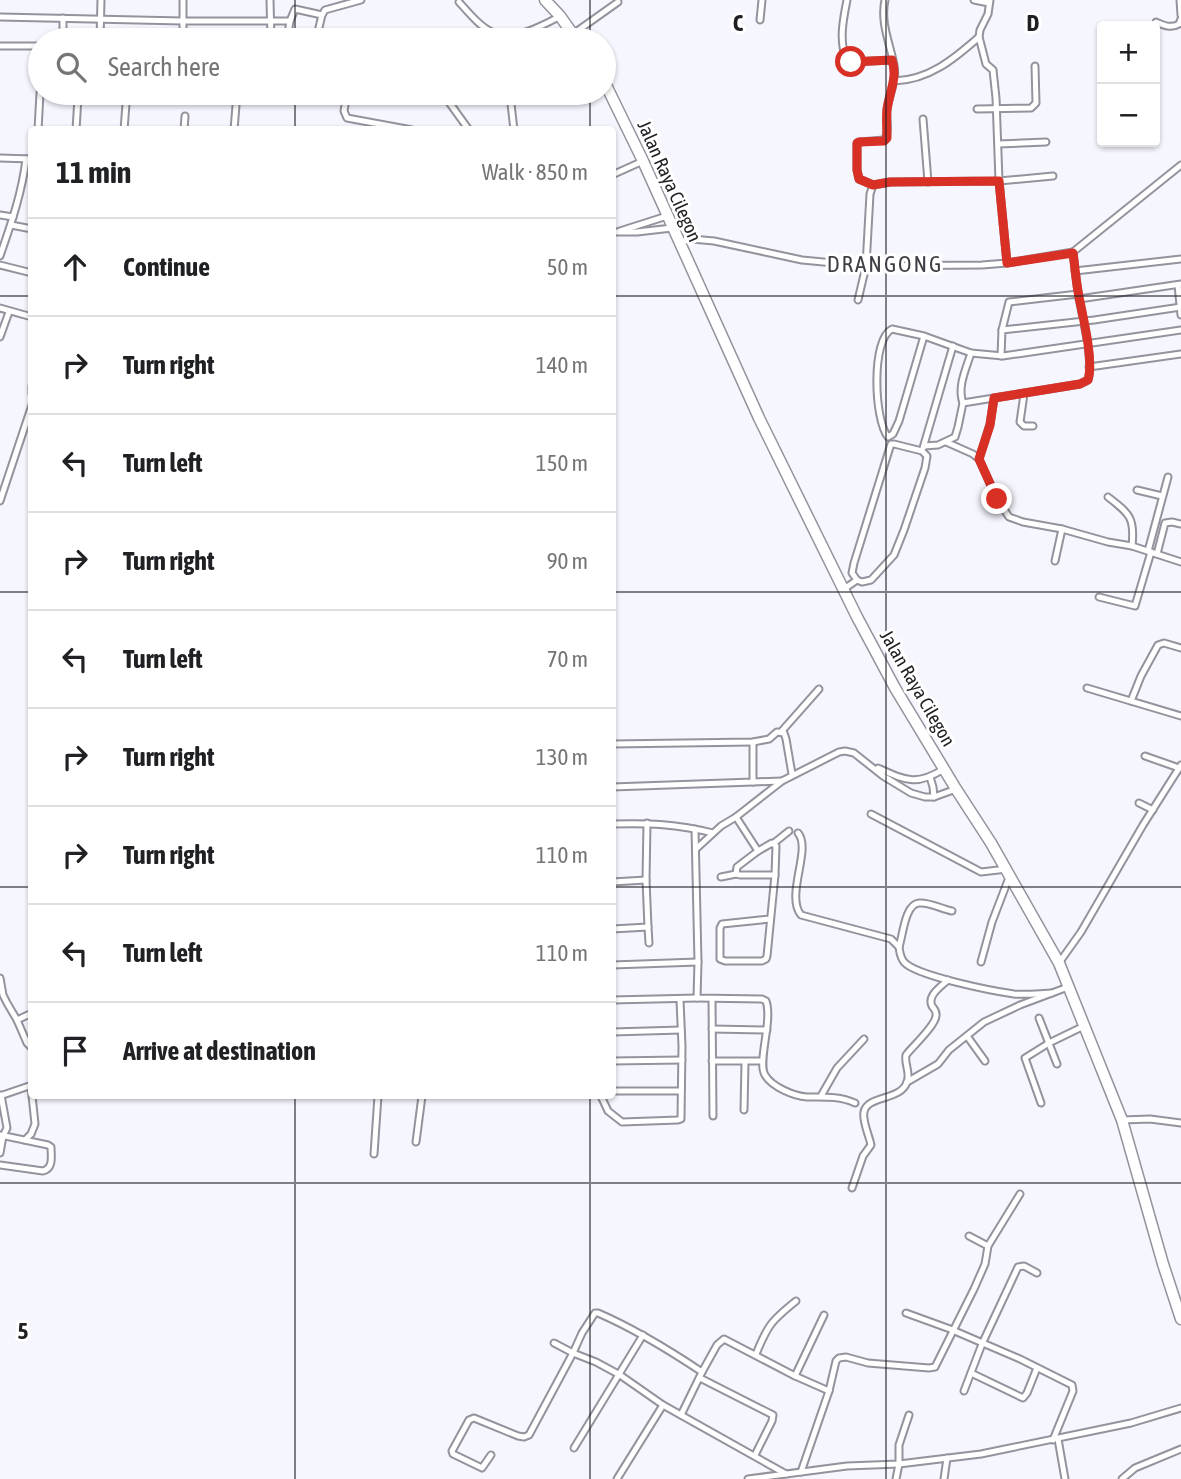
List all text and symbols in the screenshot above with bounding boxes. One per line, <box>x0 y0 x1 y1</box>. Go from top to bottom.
text: C <box>733 10 744 36</box>
text: D <box>1027 10 1040 36</box>
map controls <box>1097 21 1160 147</box>
button: + <box>1097 21 1160 84</box>
search box <box>28 28 616 105</box>
route start <box>835 46 866 77</box>
icon: search <box>52 48 90 86</box>
text: Search here <box>108 52 220 82</box>
button: − <box>1097 84 1160 147</box>
street label: Jalan Raya Cilegon <box>633 117 707 245</box>
text: 11 min <box>56 155 131 189</box>
text: Walk · 850 m <box>482 159 588 185</box>
icon: ahead <box>56 248 94 286</box>
district label: DRANGONG <box>827 251 943 277</box>
text: Continue <box>123 252 210 282</box>
text: 50 m <box>547 254 588 280</box>
icon: right <box>56 346 94 384</box>
text: Turn right <box>123 350 214 380</box>
text: 140 m <box>536 352 588 378</box>
icon: left <box>56 444 94 482</box>
text: Turn left <box>123 448 203 478</box>
text: 150 m <box>536 450 588 476</box>
route end <box>981 483 1012 514</box>
icon: right <box>56 542 94 580</box>
text: Turn right <box>123 546 214 576</box>
text: 90 m <box>547 548 588 574</box>
street label: Jalan Raya Cilegon <box>876 626 960 750</box>
icon: left <box>56 640 94 678</box>
text: Turn left <box>123 644 203 674</box>
text: 70 m <box>547 646 588 672</box>
icon: right <box>56 738 94 776</box>
text: Turn right <box>123 742 214 772</box>
text: 130 m <box>536 744 588 770</box>
icon: right <box>56 836 94 874</box>
text: Turn right <box>123 840 214 870</box>
text: 110 m <box>536 842 588 868</box>
icon: left <box>56 934 94 972</box>
text: Turn left <box>123 938 203 968</box>
text: 110 m <box>536 940 588 966</box>
icon: arrive <box>56 1032 94 1070</box>
text: Arrive at destination <box>123 1036 316 1066</box>
text: 5 <box>18 1318 29 1344</box>

